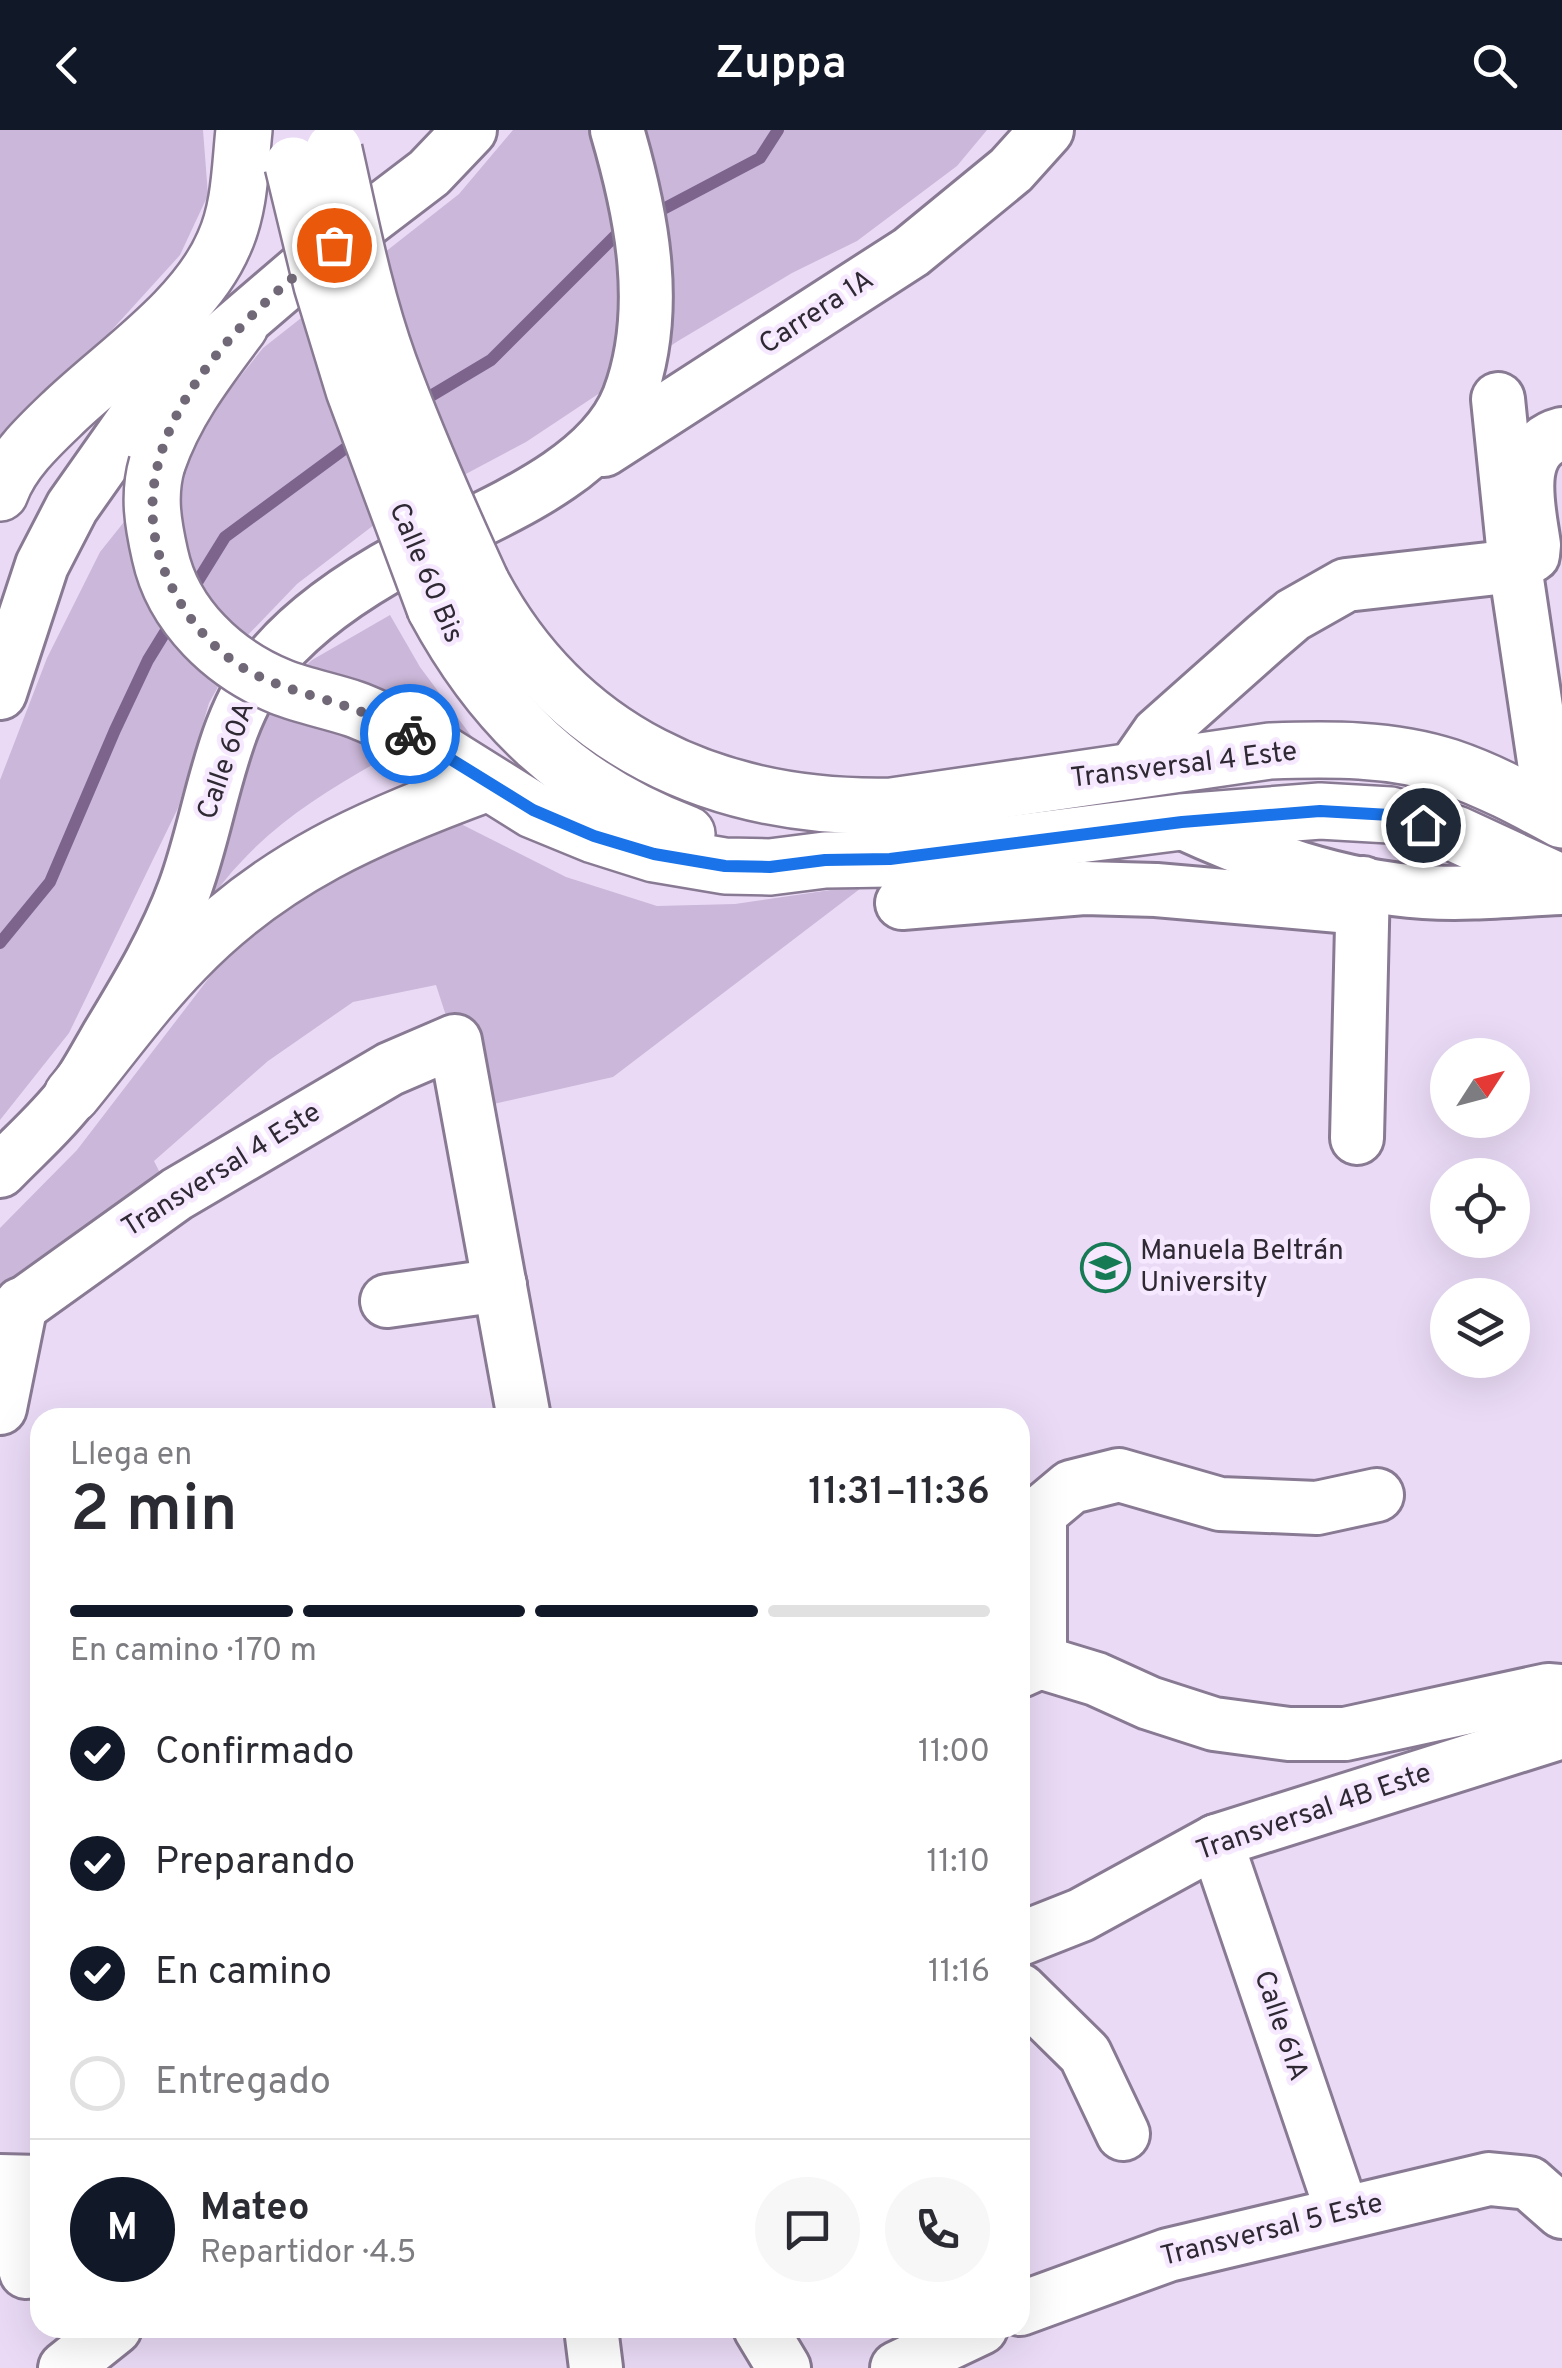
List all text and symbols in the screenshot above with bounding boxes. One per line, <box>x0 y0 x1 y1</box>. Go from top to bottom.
text: Zuppa <box>715 37 847 94</box>
icon: back <box>40 38 95 93</box>
icon: search <box>1467 38 1522 93</box>
pin <box>292 203 377 288</box>
icon: bag <box>307 218 362 273</box>
street label: Carrera 1A <box>753 263 881 363</box>
street label: Calle 60 Bis <box>379 497 471 649</box>
courier <box>360 684 460 784</box>
street label: Calle 60A <box>190 697 264 825</box>
icon: bike <box>383 707 438 762</box>
street label: Transversal 4 Este <box>1069 734 1299 798</box>
pin <box>1381 783 1466 868</box>
icon: home <box>1396 798 1451 853</box>
north arrow <box>1430 1038 1530 1138</box>
map controls <box>1430 1038 1530 1378</box>
street label: Transversal 4 Este <box>116 1095 328 1247</box>
button: locate <box>1430 1158 1530 1258</box>
place label: Manuela Beltrán University <box>1140 1234 1344 1302</box>
school or university icon: Manuela Beltrán University <box>1079 1242 1131 1294</box>
button: layers <box>1430 1278 1530 1378</box>
text: Llega en <box>70 1436 192 1476</box>
text: 11:31–11:36 <box>808 1469 990 1518</box>
text: 2 min <box>70 1472 238 1554</box>
text: En camino · 170 m <box>70 1632 317 1672</box>
icon: check <box>70 1726 125 1781</box>
text: Confirmado <box>155 1729 355 1778</box>
text: 11:00 <box>918 1733 990 1773</box>
street label: Transversal 4B Este <box>1192 1756 1436 1870</box>
icon: check <box>70 1836 125 1891</box>
text: Preparando <box>155 1839 355 1888</box>
text: 11:10 <box>926 1843 990 1883</box>
icon: check <box>70 1946 125 2001</box>
text: En camino <box>155 1949 332 1998</box>
text: 11:16 <box>928 1953 990 1993</box>
street label: Calle 61A <box>1244 1966 1316 2086</box>
text: Entregado <box>155 2059 331 2108</box>
button: chat <box>755 2177 860 2282</box>
button: phone <box>885 2177 990 2282</box>
text: Mateo <box>200 2185 310 2234</box>
street label: Transversal 5 Este <box>1157 2186 1387 2276</box>
text: M <box>107 2205 138 2254</box>
text: Repartidor · 4.5 <box>200 2234 416 2274</box>

